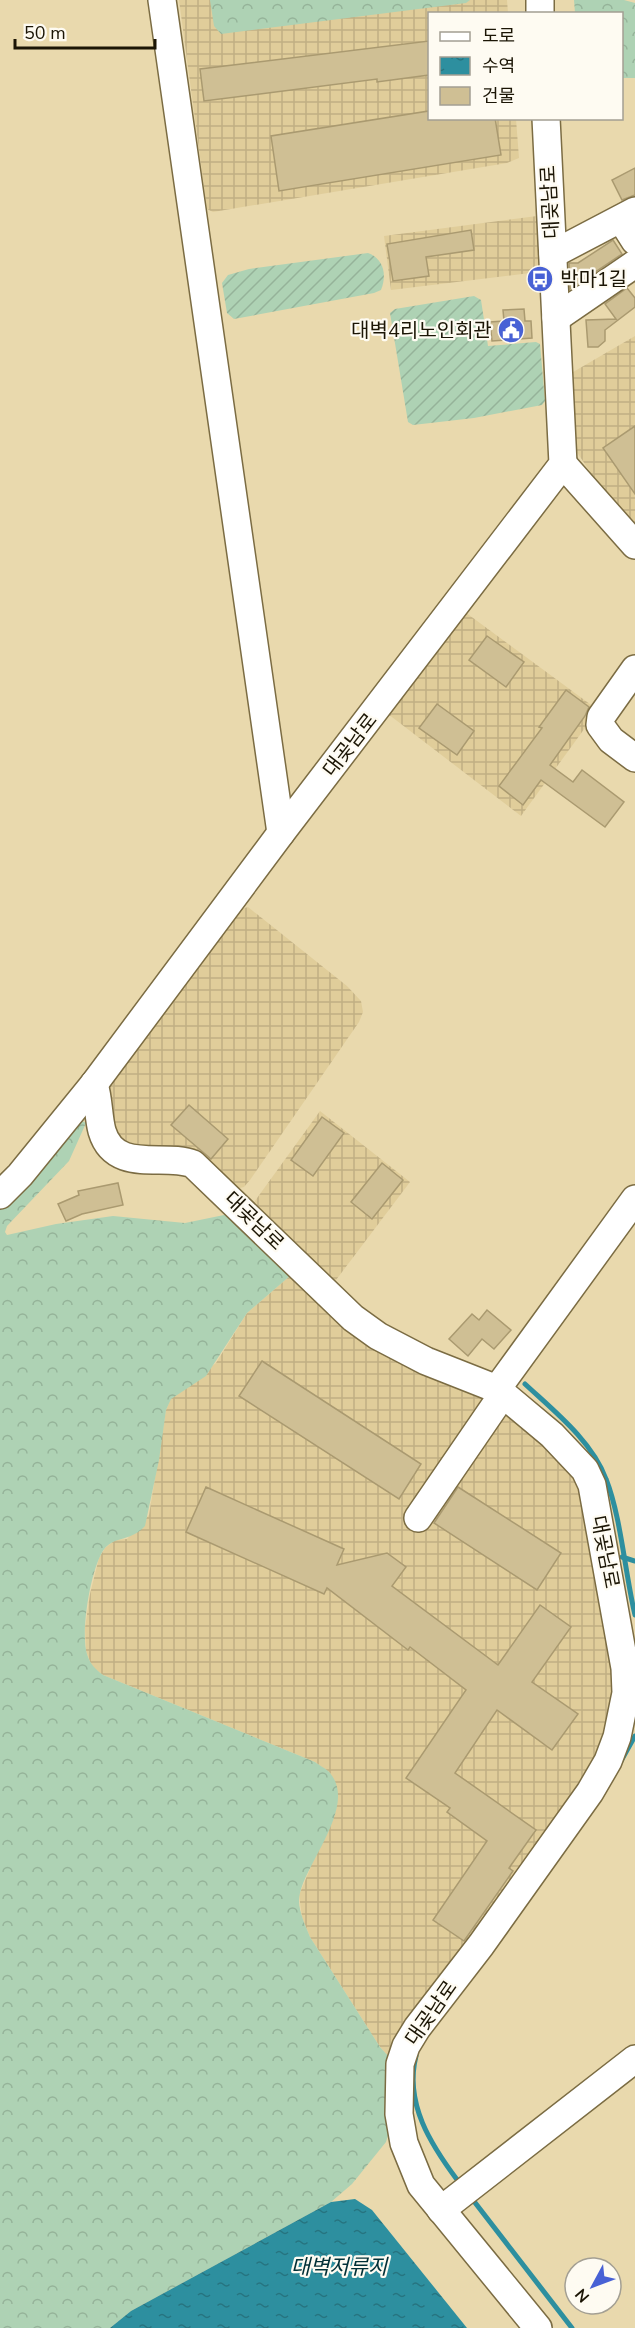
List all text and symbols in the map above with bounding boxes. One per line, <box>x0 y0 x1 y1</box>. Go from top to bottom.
scale bar <box>15 12 154 50</box>
legend <box>428 12 623 120</box>
text: 50 m <box>24 21 66 45</box>
text: 도로 <box>482 24 515 48</box>
text: 수역 <box>482 54 515 78</box>
text: 건물 <box>482 84 515 108</box>
street label: 대곶남로 <box>535 165 565 239</box>
bus stop icon: 박마1길 <box>525 264 555 294</box>
place label: 박마1길 <box>560 266 627 293</box>
public building icon: 대벽4리노인회관 <box>496 315 526 345</box>
place label: 대벽4리노인회관 <box>351 317 492 344</box>
street label: 대곶남로 <box>317 708 383 782</box>
street label: 대곶남로 <box>218 1186 290 1256</box>
street label: 대곶남로 <box>585 1513 625 1591</box>
street label: 대곶남로 <box>399 1975 463 2051</box>
water label: 대벽저류지 <box>291 2253 389 2281</box>
north arrow <box>563 2256 623 2316</box>
text: N <box>570 2283 595 2307</box>

